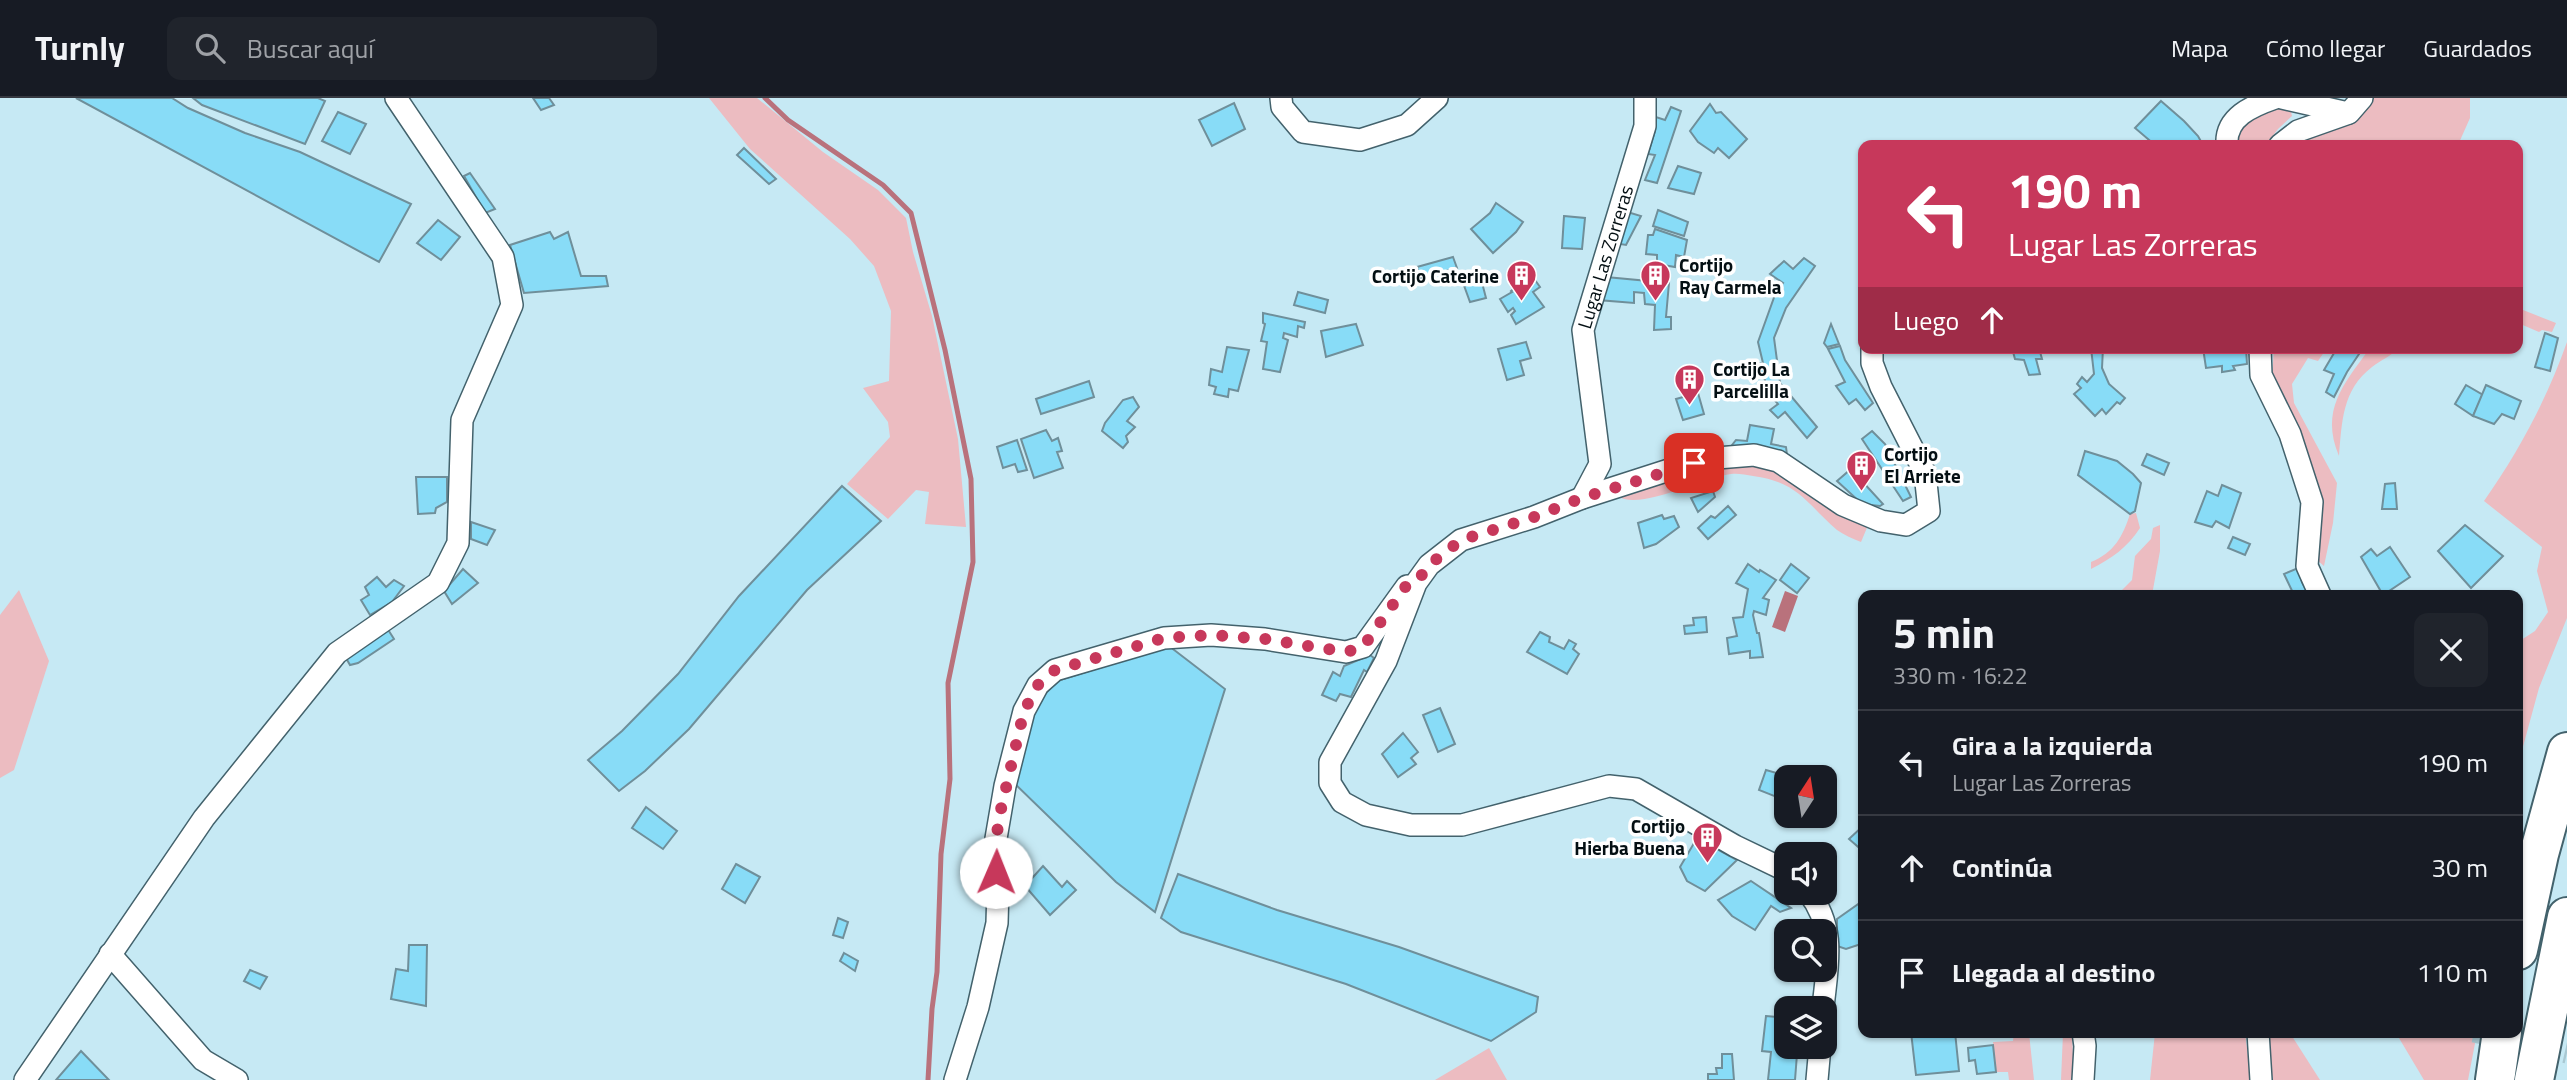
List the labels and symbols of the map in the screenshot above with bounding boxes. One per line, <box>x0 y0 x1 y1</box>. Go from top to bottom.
street label: Lugar Las Zorreras <box>1569 181 1640 332</box>
place label: Cortijo Ray Carmela <box>1679 250 1782 301</box>
building icon: Cortijo Caterine <box>1505 259 1539 303</box>
building icon: Cortijo Ray Carmela <box>1639 259 1673 303</box>
place label: Cortijo Caterine <box>1372 261 1499 290</box>
place label: Cortijo La Parcelilla <box>1713 354 1790 405</box>
building icon: Cortijo La Parcelilla <box>1673 363 1707 407</box>
pin <box>1664 433 1724 493</box>
place label: Cortijo El Arriete <box>1884 439 1961 490</box>
building icon: Cortijo El Arriete <box>1844 448 1878 492</box>
north arrow <box>1774 765 1838 828</box>
place label: Cortijo Hierba Buena <box>1574 811 1685 862</box>
building icon: Cortijo Hierba Buena <box>1691 820 1725 864</box>
position arrow <box>959 835 1033 909</box>

